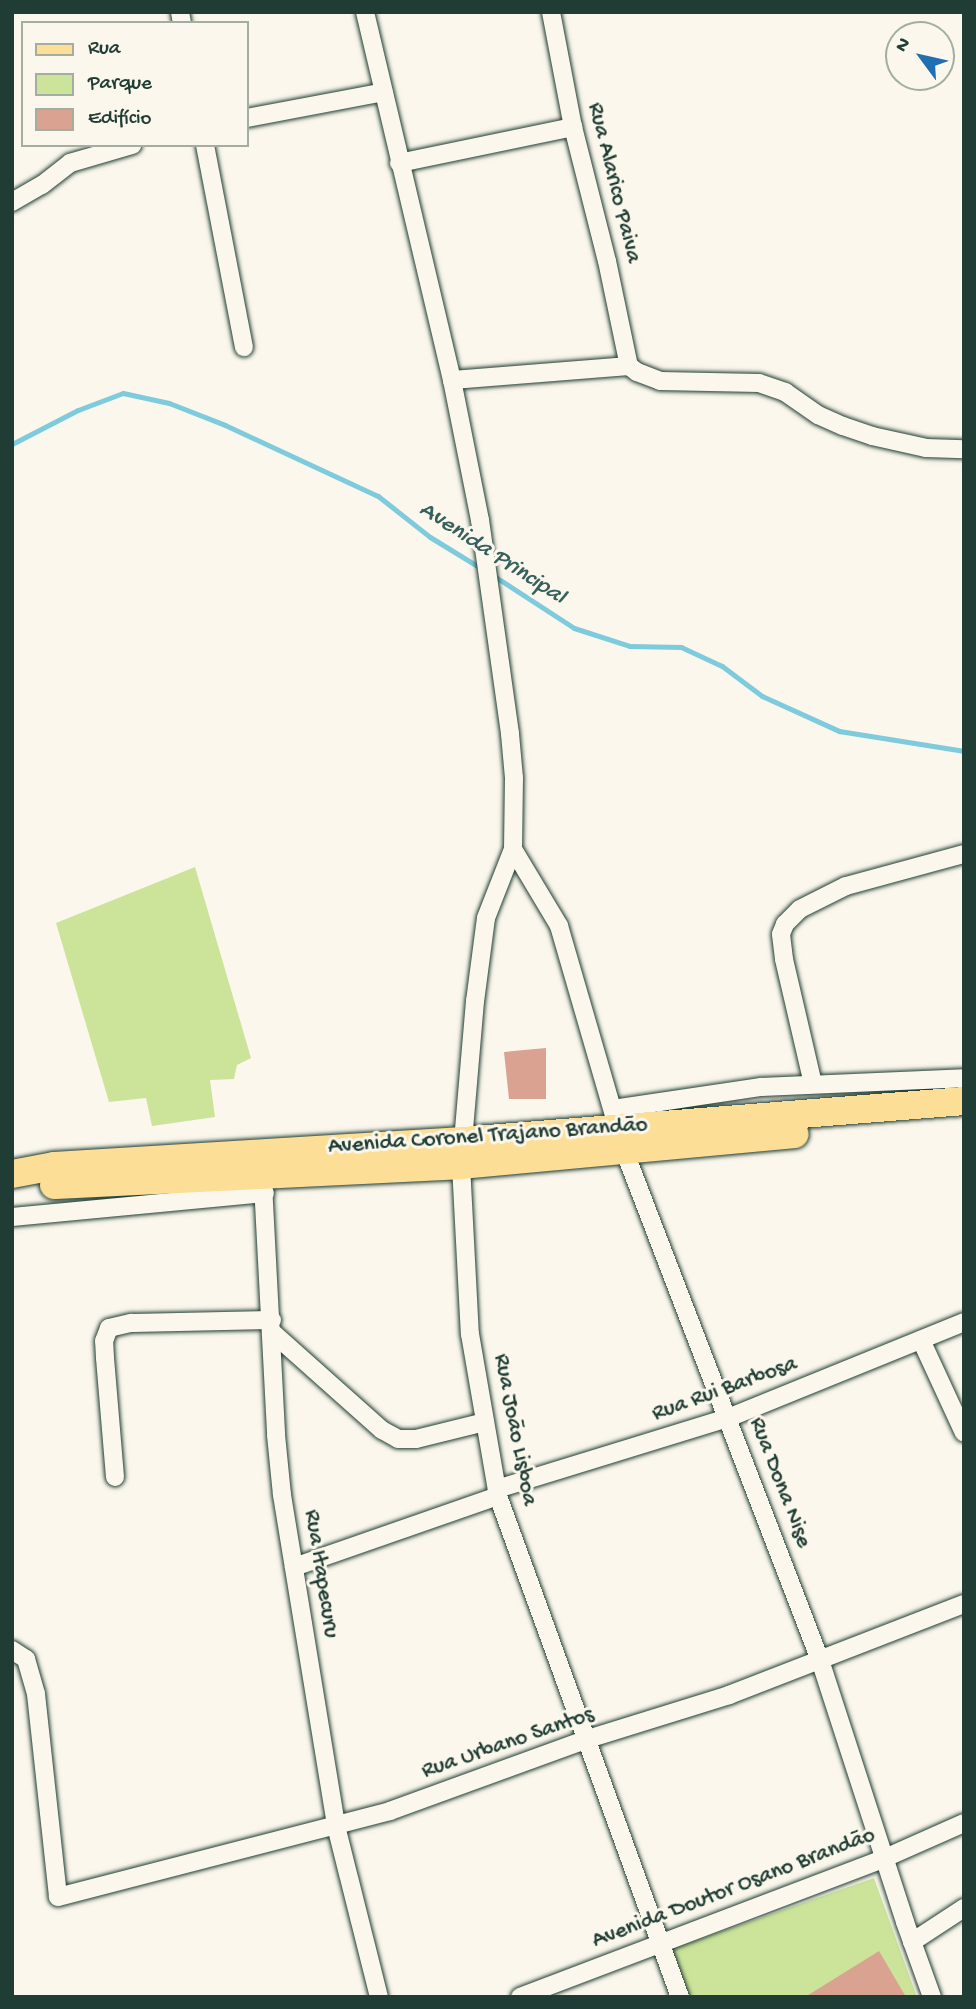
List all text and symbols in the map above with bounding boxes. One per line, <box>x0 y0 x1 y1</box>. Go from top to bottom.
legend <box>21 21 248 147</box>
north arrow <box>885 21 955 91</box>
text: N <box>891 34 917 57</box>
text: Rua <box>88 37 121 62</box>
text: Parque <box>88 72 152 97</box>
street label: Rua Alarico Paiva <box>580 100 646 266</box>
text: Edifício <box>88 107 152 132</box>
water label: Avenida Principal <box>413 496 571 612</box>
street label: Avenida Coronel Trajano Brandão <box>327 1112 649 1162</box>
street label: Rua Rui Barbosa <box>649 1351 801 1429</box>
street label: Rua João Lisboa <box>486 1352 542 1508</box>
street label: Rua Dona Nise <box>741 1414 817 1552</box>
street label: Rua Itapecuru <box>296 1508 344 1640</box>
street label: Rua Urbano Santos <box>418 1702 598 1786</box>
street label: Avenida Doutor Osano Brandão <box>589 1822 879 1956</box>

